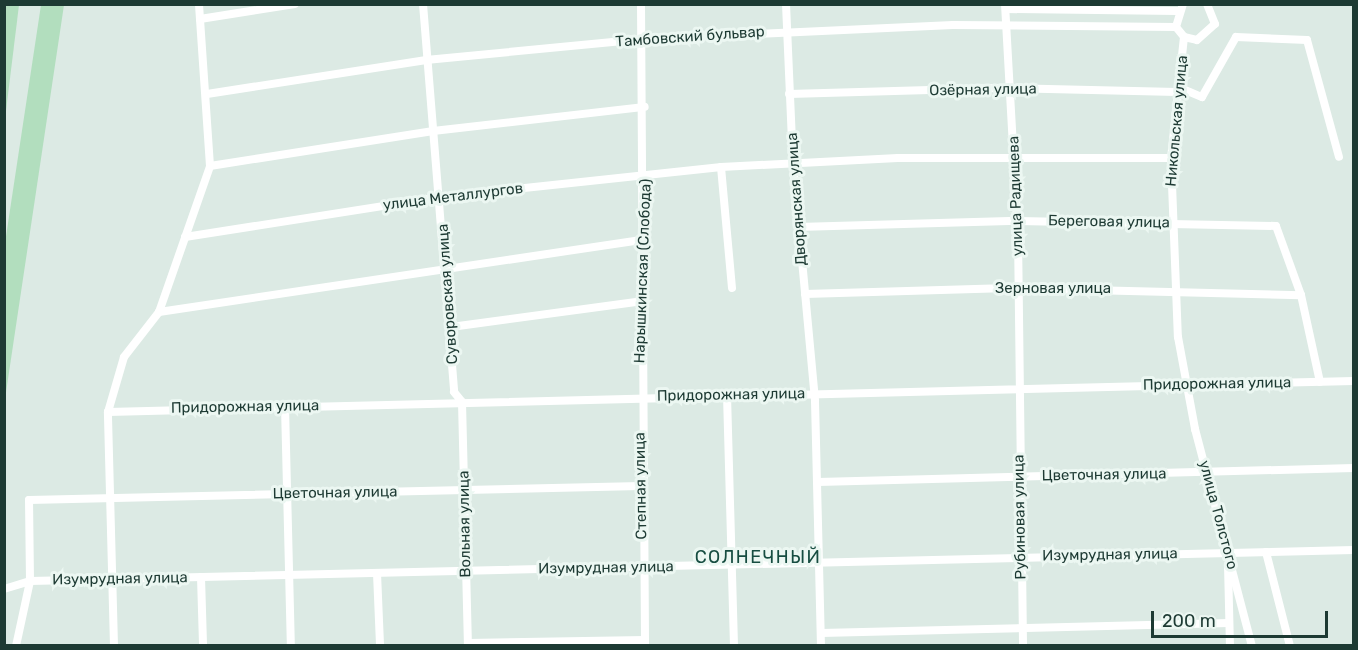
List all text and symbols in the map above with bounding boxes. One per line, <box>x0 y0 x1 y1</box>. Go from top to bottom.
street label: Тамбовский бульвар <box>615 23 765 51</box>
street label: Никольская улица <box>1162 55 1192 187</box>
street label: Озёрная улица <box>929 80 1037 100</box>
street label: Дворянская улица <box>783 132 811 266</box>
street label: улица Радищева <box>1005 136 1027 256</box>
street label: Нарышкинская (Слобода) <box>631 178 655 364</box>
street label: улица Металлургов <box>382 179 524 215</box>
street label: Береговая улица <box>1048 212 1170 232</box>
street label: Суворовская улица <box>434 223 462 365</box>
street label: Зерновая улица <box>995 280 1111 298</box>
street label: Придорожная улица <box>1143 374 1291 394</box>
street label: Придорожная улица <box>657 385 805 405</box>
street label: Придорожная улица <box>171 397 319 417</box>
street label: Степная улица <box>631 432 651 540</box>
street label: Рубиновая улица <box>1010 454 1030 580</box>
street label: улица Толстого <box>1195 459 1241 571</box>
street label: Цветочная улица <box>1041 465 1167 485</box>
street label: Вольная улица <box>455 470 475 578</box>
street label: Цветочная улица <box>272 483 398 503</box>
street label: Изумрудная улица <box>1042 545 1178 565</box>
district label: СОЛНЕЧНЫЙ <box>695 546 821 568</box>
street label: Изумрудная улица <box>538 558 674 578</box>
street label: Изумрудная улица <box>52 569 188 589</box>
scale bar <box>1154 599 1331 637</box>
text: 200 m <box>1162 610 1216 632</box>

